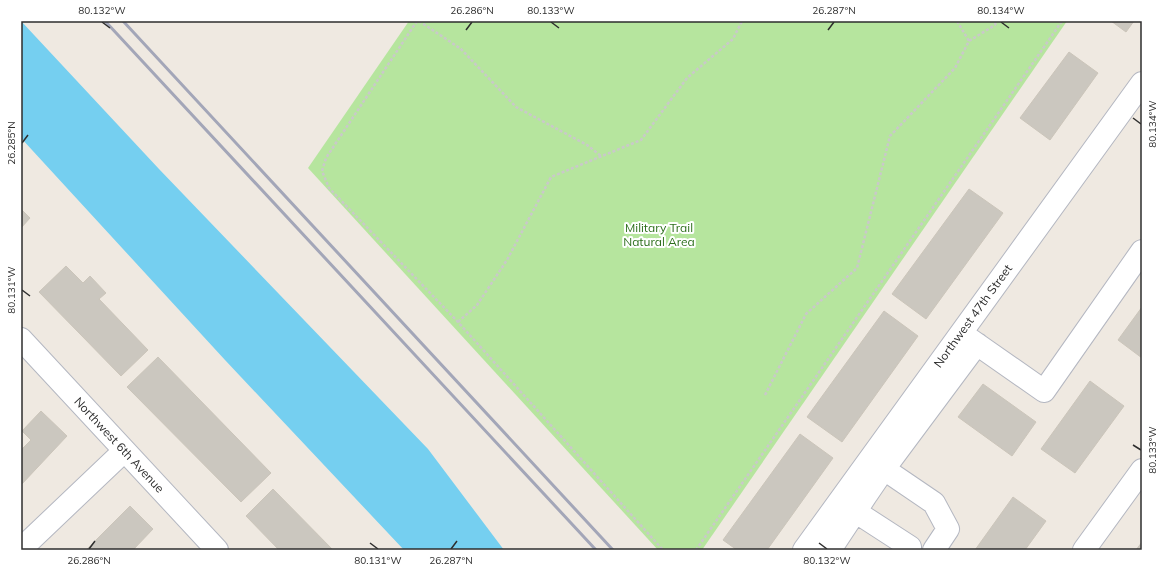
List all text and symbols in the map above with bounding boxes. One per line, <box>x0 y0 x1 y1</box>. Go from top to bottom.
text: 80.132°W <box>78 4 126 17</box>
text: 26.286°N <box>450 4 494 17</box>
text: 80.133°W <box>527 4 575 17</box>
text: 26.287°N <box>812 4 856 17</box>
text: 80.134°W <box>977 4 1025 17</box>
text: 80.134°W <box>1146 100 1159 148</box>
text: 26.285°N <box>5 121 18 165</box>
park label: Military Trail Natural Area <box>623 220 695 249</box>
street label: Northwest 47th Street <box>930 261 1015 370</box>
text: 80.131°W <box>5 266 18 314</box>
street label: Northwest 6th Avenue <box>71 394 168 496</box>
text: 80.133°W <box>1146 426 1159 474</box>
text: 26.286°N <box>67 554 111 567</box>
text: 80.131°W <box>354 554 402 567</box>
text: 26.287°N <box>429 554 473 567</box>
text: 80.132°W <box>803 554 851 567</box>

